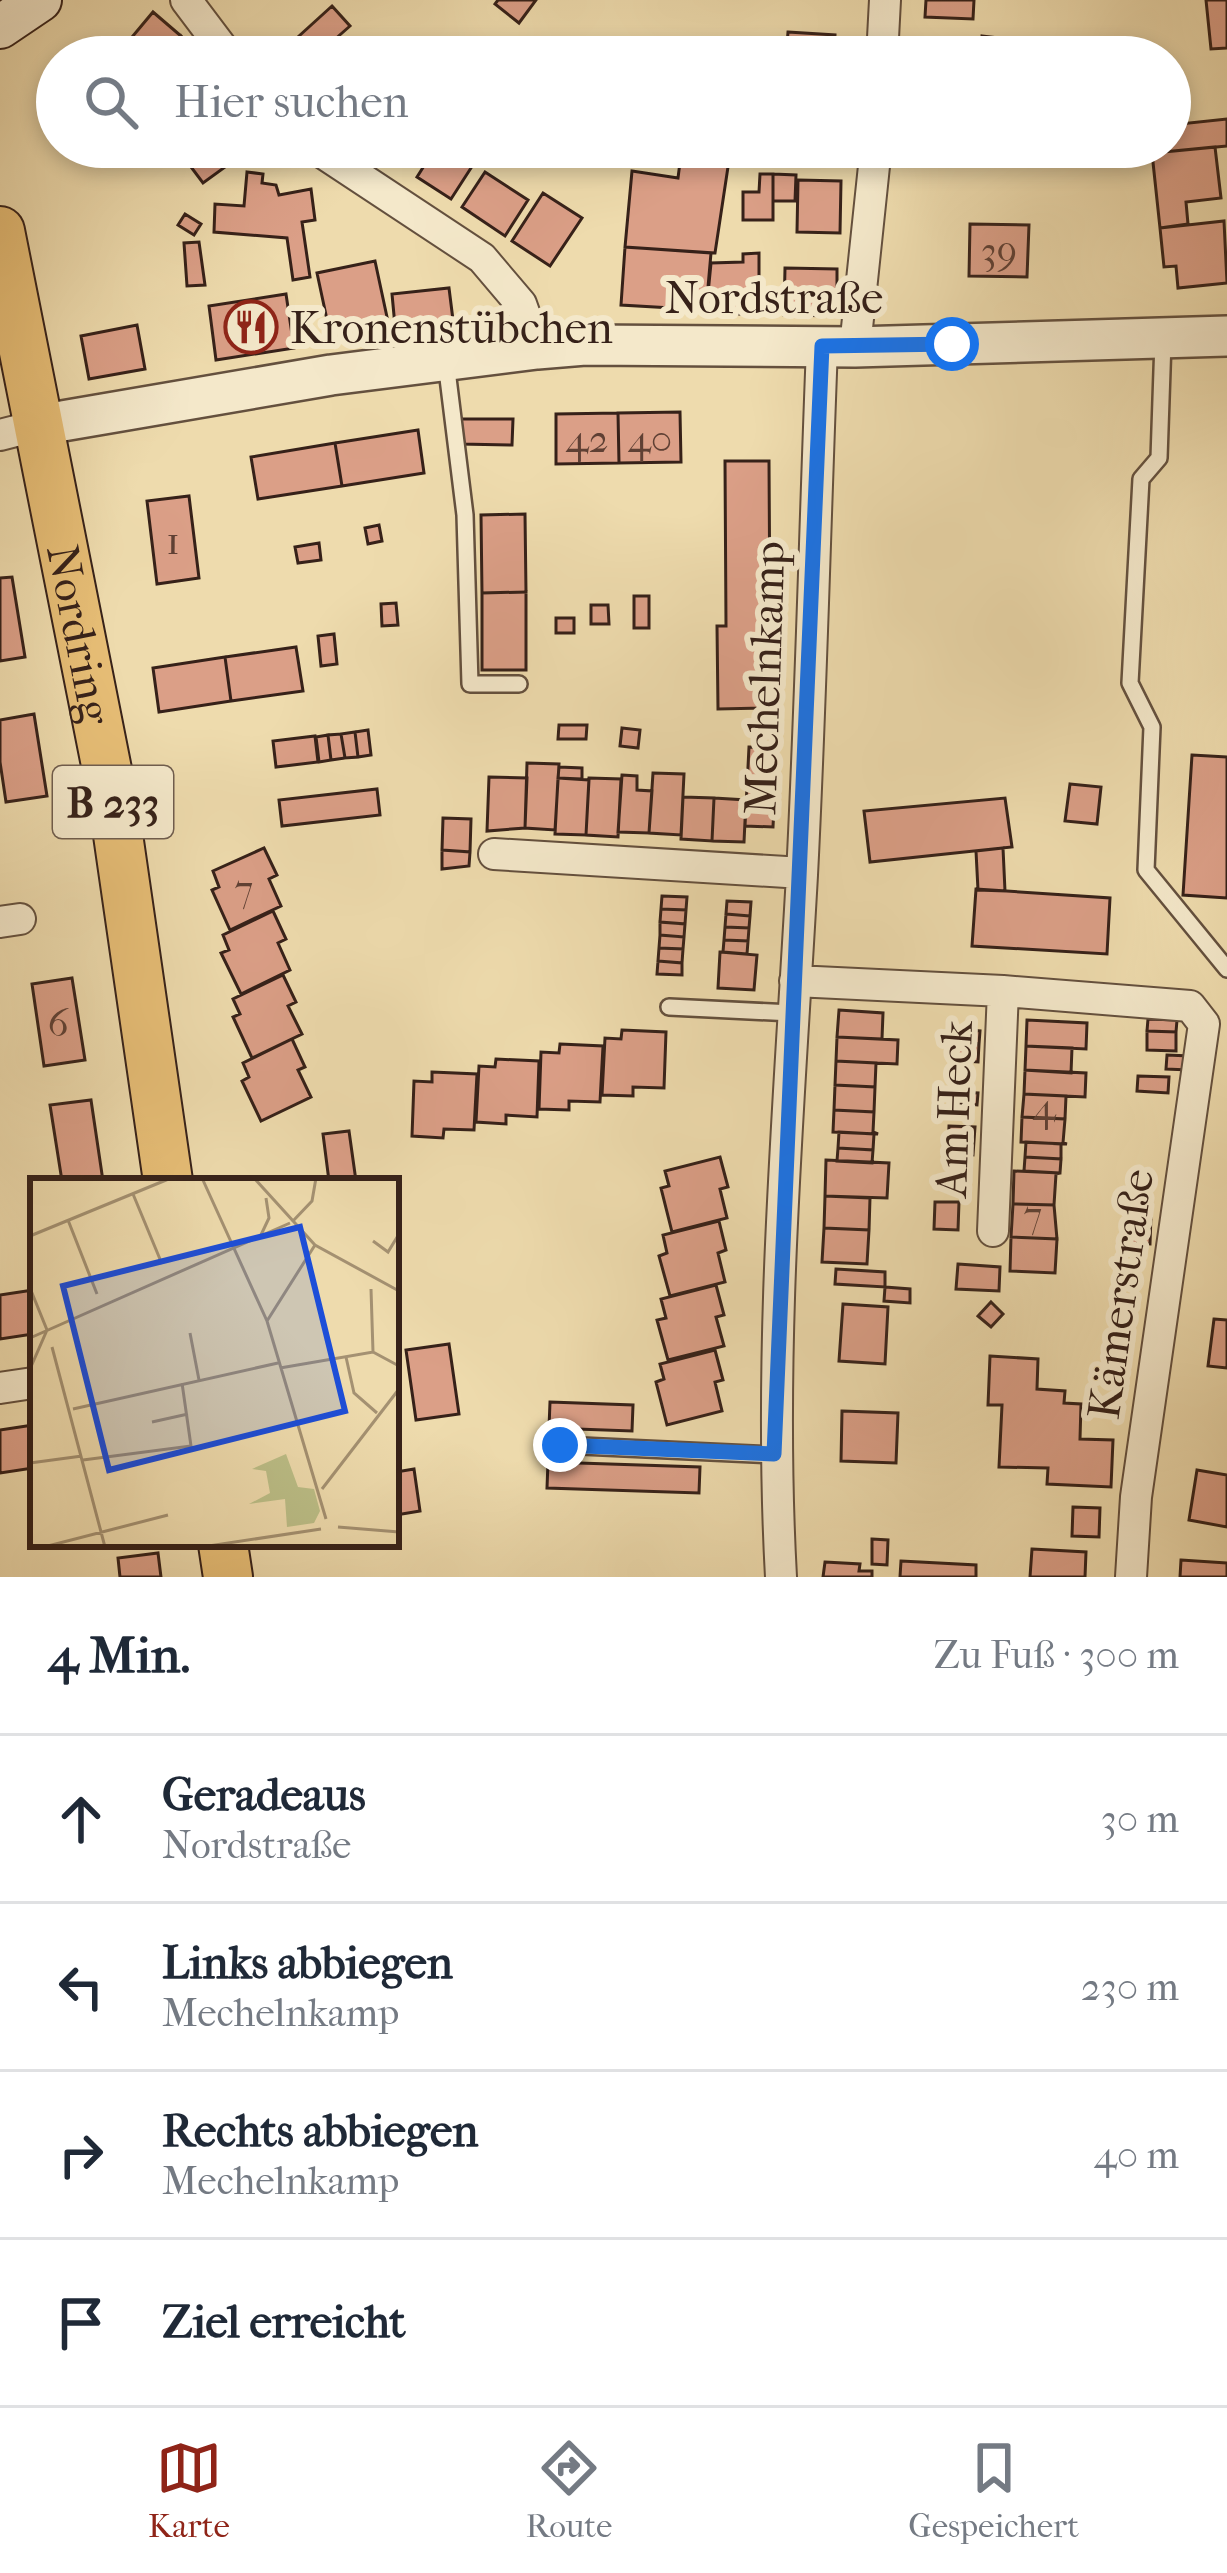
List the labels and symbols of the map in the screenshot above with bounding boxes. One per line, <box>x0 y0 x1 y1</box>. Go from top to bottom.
house number: 39 <box>981 228 1017 274</box>
street label: Nordstraße <box>665 272 883 325</box>
restaurant icon: Kronenstübchen <box>223 299 279 355</box>
place label: Kronenstübchen <box>290 302 613 355</box>
route start <box>925 317 979 371</box>
house number: 42 <box>565 416 609 462</box>
house number: 40 <box>628 416 672 462</box>
house number: 1 <box>166 518 180 564</box>
street label: Nordring <box>35 540 122 730</box>
street label: Mechelnkamp <box>734 540 797 816</box>
road number: B 233 <box>53 766 173 838</box>
house number: 7 <box>235 866 253 912</box>
house number: 6 <box>47 1000 69 1046</box>
street label: Am Heck <box>925 1019 984 1200</box>
house number: 4 <box>1032 1084 1056 1130</box>
street label: Kämerstraße <box>1078 1166 1165 1423</box>
inset map <box>30 1178 399 1547</box>
house number: 7 <box>1024 1192 1042 1238</box>
route end <box>533 1418 587 1472</box>

